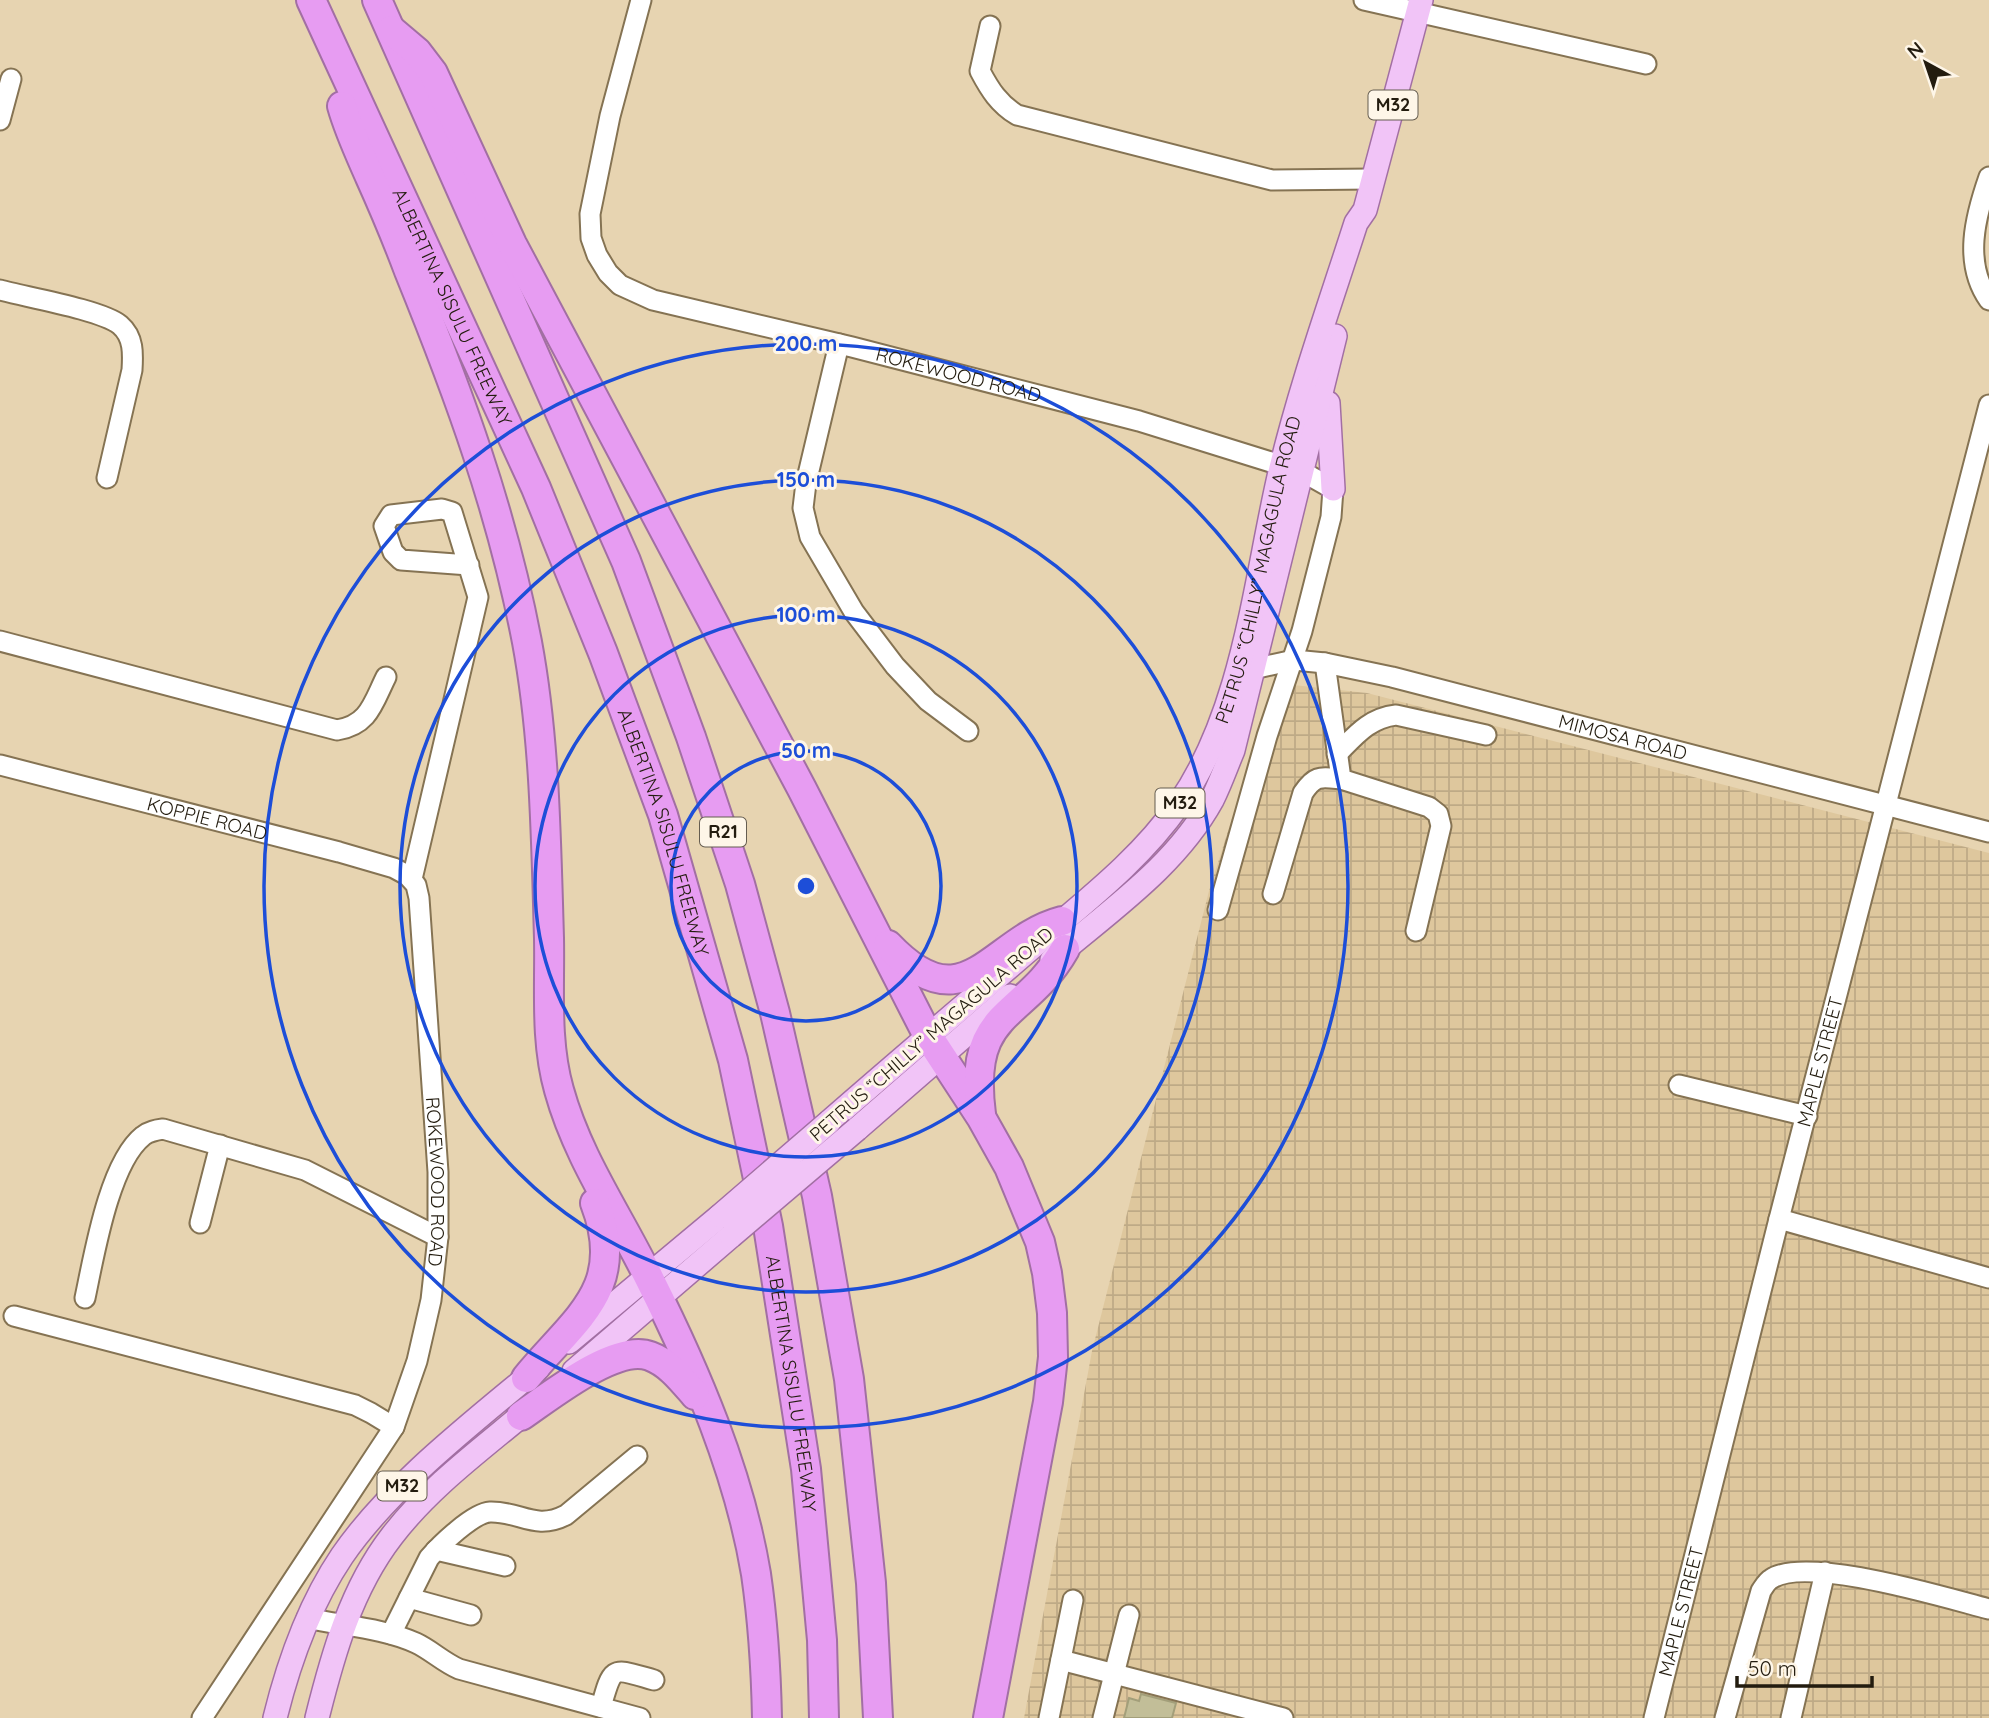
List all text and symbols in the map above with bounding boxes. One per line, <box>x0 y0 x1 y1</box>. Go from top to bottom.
north arrow <box>1891 28 1961 98</box>
text: N <box>1902 36 1928 64</box>
road number: M32 <box>1368 90 1418 120</box>
street label: ALBERTINA SISULU FREEWAY <box>387 184 518 430</box>
text: 200 m <box>775 330 837 356</box>
street label: ROKEWOOD ROAD <box>873 342 1044 407</box>
street label: PETRUS “CHILLY” MAGAGULA ROAD <box>1210 413 1306 727</box>
text: 150 m <box>777 466 835 492</box>
text: 100 m <box>776 601 836 627</box>
street label: ALBERTINA SISULU FREEWAY <box>613 705 715 959</box>
street label: MIMOSA ROAD <box>1556 709 1690 765</box>
text: 50 m <box>781 737 831 763</box>
road number: M32 <box>1156 788 1204 818</box>
street label: KOPPIE ROAD <box>145 791 270 845</box>
road number: R21 <box>700 818 746 846</box>
centre of rings <box>794 874 818 898</box>
street label: PETRUS “CHILLY” MAGAGULA ROAD <box>804 922 1058 1146</box>
street label: MAPLE STREET <box>1791 994 1848 1129</box>
street label: ROKEWOOD ROAD <box>421 1096 450 1268</box>
street label: ALBERTINA SISULU FREEWAY <box>761 1254 822 1513</box>
road number: M32 <box>378 1471 426 1500</box>
street label: MAPLE STREET <box>1653 1544 1709 1679</box>
scale bar <box>1737 1644 1872 1688</box>
text: 50 m <box>1748 1655 1797 1681</box>

